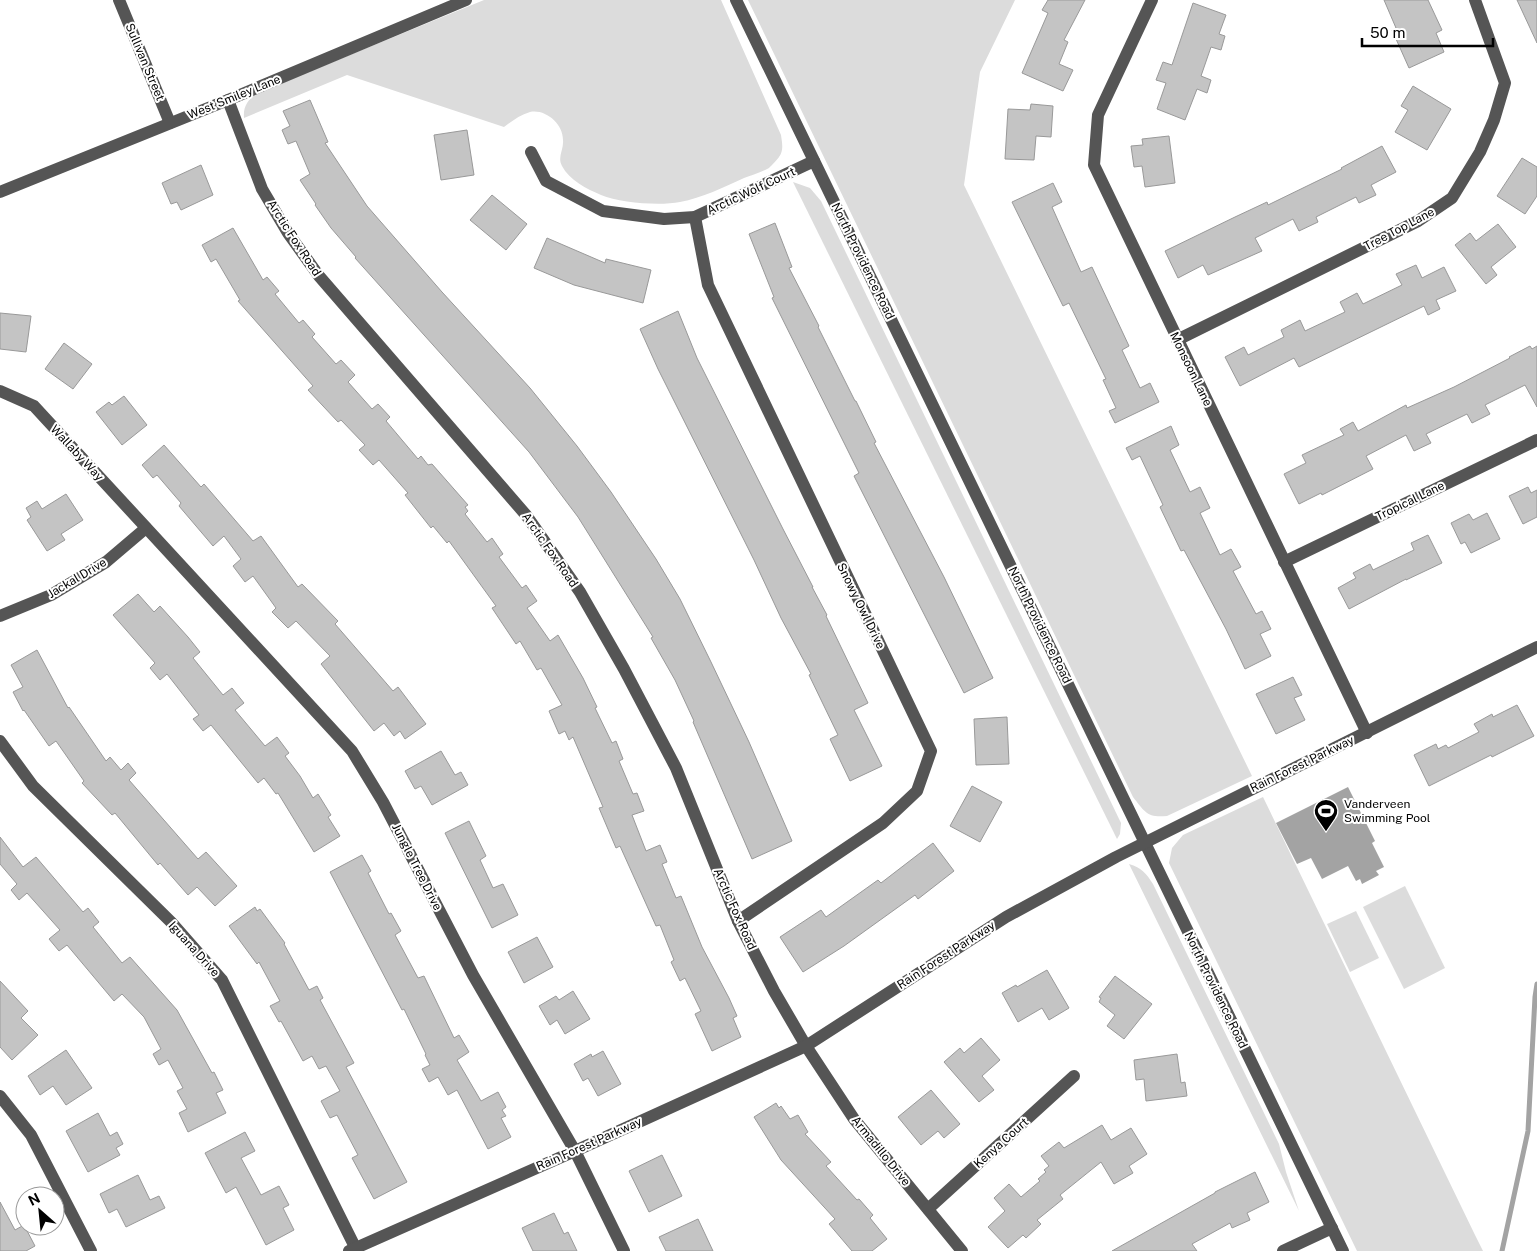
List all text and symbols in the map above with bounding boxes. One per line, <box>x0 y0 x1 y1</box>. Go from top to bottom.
scale bar <box>1362 15 1493 47</box>
street label: Sullivan Street <box>122 21 168 103</box>
text: 50 m <box>1370 24 1405 41</box>
street label: West Smiley Lane <box>185 72 283 122</box>
street label: Arctic Wolf Court <box>705 164 798 218</box>
street label: Arctic Fox Road <box>264 197 324 279</box>
street label: North Providence Road <box>829 200 897 322</box>
street label: Tree Top Lane <box>1361 204 1437 253</box>
street label: Monsoon Lane <box>1167 330 1215 409</box>
street label: Wallaby Way <box>48 422 107 484</box>
street label: Tropical Lane <box>1373 478 1447 524</box>
street label: Arctic Fox Road <box>519 510 581 590</box>
street label: Jackal Drive <box>45 555 109 601</box>
street label: Snowy Owl Drive <box>834 561 888 651</box>
street label: North Providence Road <box>1006 564 1074 686</box>
street label: Rain Forest Parkway <box>1248 732 1357 795</box>
place label: Vanderveen Swimming Pool <box>1344 797 1431 825</box>
sports icon: Vanderveen Swimming Pool <box>1313 798 1339 832</box>
street label: Jungle Tree Drive <box>389 821 445 913</box>
street label: Arctic Fox Road <box>711 866 759 952</box>
street label: Rain Forest Parkway <box>894 918 998 992</box>
street label: Iguana Drive <box>166 919 223 980</box>
street label: North Providence Road <box>1182 929 1250 1051</box>
street label: Armadillo Drive <box>849 1113 914 1189</box>
street label: Rain Forest Parkway <box>534 1114 644 1174</box>
street label: Kenya Court <box>971 1115 1031 1171</box>
north arrow <box>15 1186 65 1236</box>
text: N <box>26 1190 43 1209</box>

